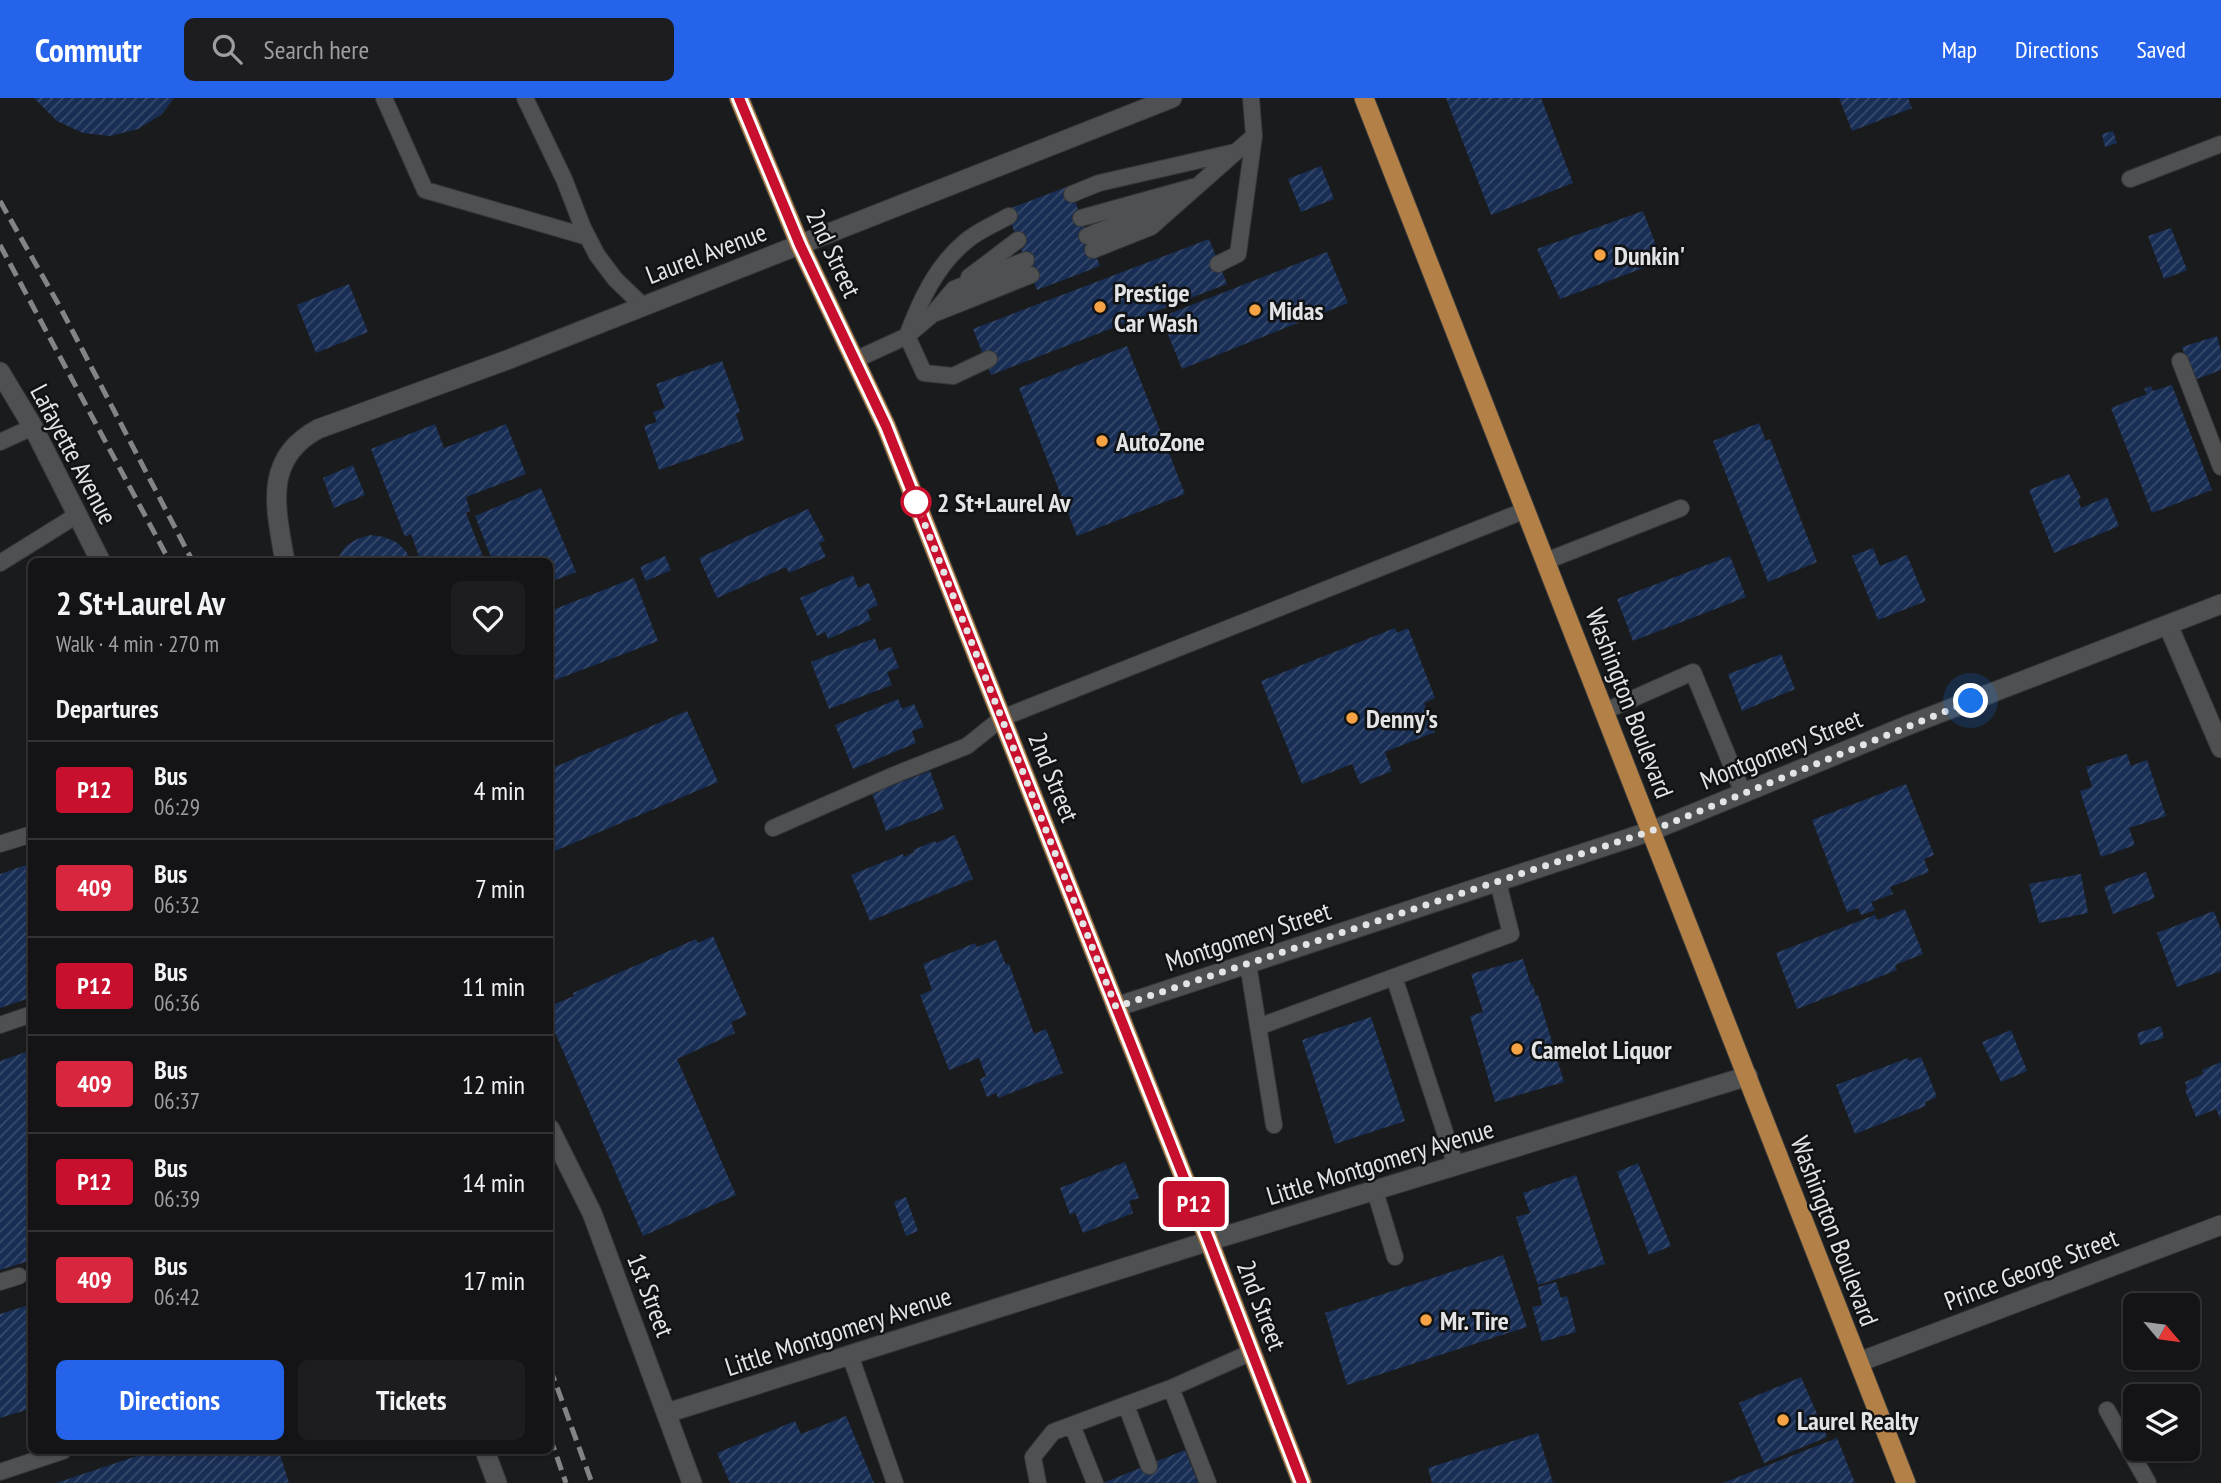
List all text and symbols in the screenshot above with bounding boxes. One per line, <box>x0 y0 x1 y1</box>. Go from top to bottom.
search box <box>184 18 674 81</box>
text: Commutr <box>35 28 142 71</box>
icon: search <box>208 30 246 68</box>
text: Search here <box>264 33 369 66</box>
text: Map <box>1942 34 1977 65</box>
text: Directions <box>2015 34 2099 65</box>
text: Saved <box>2137 34 2186 65</box>
street label: 2nd Street <box>799 204 869 302</box>
street label: Laurel Avenue <box>641 215 771 291</box>
place label: Dunkin' <box>1614 239 1685 272</box>
marker: Dunkin' <box>1592 247 1608 263</box>
place label: Prestige Car Wash <box>1114 276 1198 339</box>
place label: Midas <box>1269 294 1324 327</box>
marker: Prestige Car Wash <box>1092 299 1108 315</box>
marker: Midas <box>1247 302 1263 318</box>
street label: Lafayette Avenue <box>23 378 125 530</box>
place label: AutoZone <box>1115 425 1205 458</box>
marker: AutoZone <box>1094 433 1110 449</box>
place label: 2 St+Laurel Av <box>937 486 1071 519</box>
marker: 2 St+Laurel Av <box>901 487 931 517</box>
text: 2 St+Laurel Av <box>56 581 225 624</box>
button: heart <box>451 581 525 655</box>
street label: Washington Boulevard <box>1579 603 1681 803</box>
text: Walk · 4 min · 270 m <box>56 629 219 658</box>
your location <box>1953 683 1988 718</box>
text: Departures <box>56 692 159 725</box>
place label: Denny's <box>1366 702 1438 735</box>
street label: Montgomery Street <box>1695 702 1867 796</box>
marker: Denny's <box>1344 710 1360 726</box>
street label: 2nd Street <box>1021 727 1087 827</box>
text: Bus <box>154 759 187 792</box>
text: P12 <box>77 774 112 805</box>
text: 4 min <box>474 774 525 807</box>
text: 06:29 <box>154 792 200 821</box>
text: Bus <box>154 857 187 890</box>
text: 409 <box>77 872 112 903</box>
text: 7 min <box>475 872 525 905</box>
text: 06:32 <box>154 890 200 919</box>
street label: Montgomery Street <box>1161 894 1335 978</box>
text: Bus <box>154 955 187 988</box>
text: P12 <box>77 970 112 1001</box>
text: 11 min <box>462 970 525 1003</box>
text: 06:36 <box>154 988 200 1017</box>
place label: Camelot Liquor <box>1531 1033 1672 1066</box>
marker: Camelot Liquor <box>1509 1041 1525 1057</box>
text: Bus <box>154 1053 187 1086</box>
text: 409 <box>77 1068 112 1099</box>
text: 12 min <box>462 1068 525 1101</box>
text: 06:37 <box>154 1086 200 1115</box>
street label: Little Montgomery Avenue <box>1262 1112 1498 1212</box>
street label: Washington Boulevard <box>1784 1131 1886 1331</box>
text: Bus <box>154 1151 187 1184</box>
text: P12 <box>77 1166 112 1197</box>
text: 14 min <box>462 1166 525 1199</box>
line badge: P12 <box>1154 1181 1234 1227</box>
text: 06:39 <box>154 1184 200 1213</box>
text: P12 <box>1177 1188 1211 1219</box>
street label: Prince George Street <box>1940 1221 2122 1317</box>
street label: 1st Street <box>620 1248 682 1342</box>
text: Bus <box>154 1249 187 1282</box>
street label: 2nd Street <box>1230 1255 1294 1355</box>
text: 409 <box>77 1264 112 1295</box>
text: 17 min <box>463 1264 525 1297</box>
street label: Little Montgomery Avenue <box>721 1279 955 1383</box>
text: 06:42 <box>154 1282 200 1311</box>
north arrow <box>2123 1293 2200 1370</box>
map controls <box>2123 1293 2200 1461</box>
place label: Mr. Tire <box>1440 1304 1509 1337</box>
marker: Mr. Tire <box>1418 1312 1434 1328</box>
button: Directions <box>56 1360 284 1440</box>
button: Tickets <box>298 1360 525 1440</box>
button: layers <box>2123 1384 2200 1461</box>
place label: Laurel Realty <box>1797 1404 1919 1437</box>
marker: Laurel Realty <box>1775 1412 1791 1428</box>

